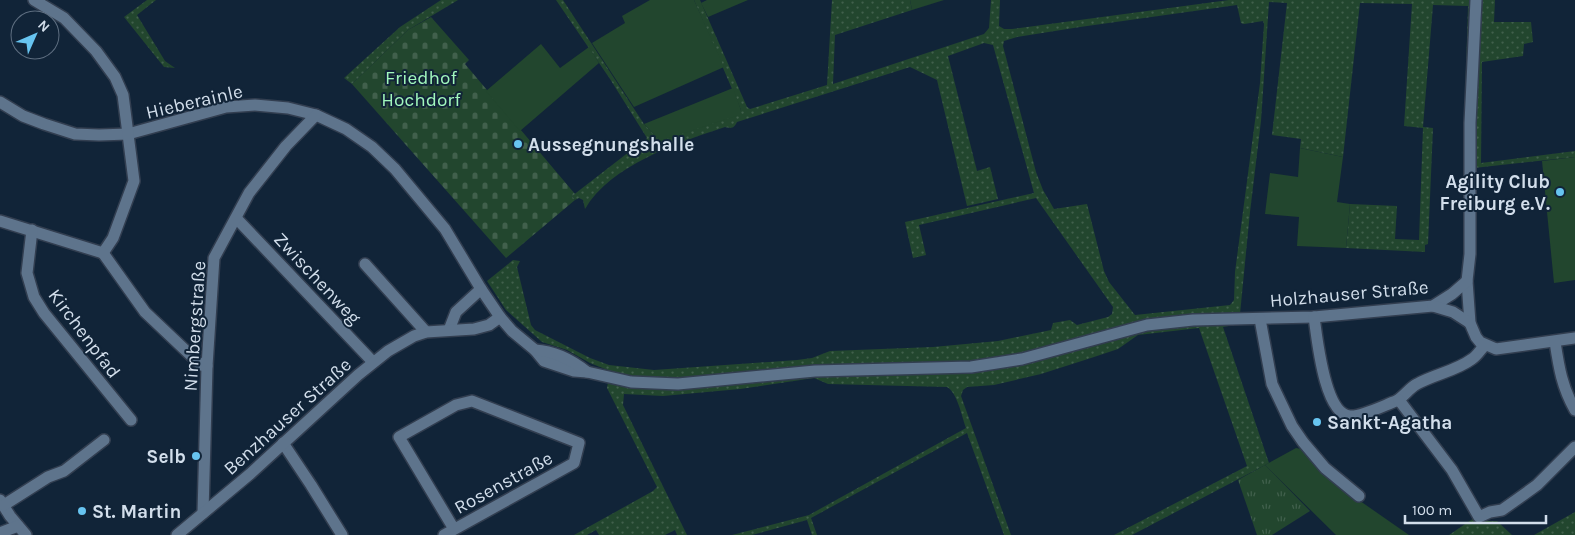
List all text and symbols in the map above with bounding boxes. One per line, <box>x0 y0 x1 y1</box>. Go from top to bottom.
north arrow <box>10 10 60 60</box>
text: N <box>34 17 53 36</box>
park label: Friedhof Hochdorf <box>381 67 461 111</box>
street label: Hieberainle <box>144 80 245 124</box>
place label: Aussegnungshalle <box>528 134 694 156</box>
marker: Aussegnungshalle <box>512 138 524 150</box>
place label: Agility Club Freiburg e.V. <box>1439 171 1550 215</box>
marker: Agility Club Freiburg e.V. <box>1554 186 1566 198</box>
street label: Zwischenweg <box>269 228 366 329</box>
street label: Nimbergstraße <box>179 260 211 392</box>
street label: Holzhauser Straße <box>1269 276 1429 312</box>
street label: Kirchenpfad <box>44 285 125 383</box>
street label: Benzhauser Straße <box>219 354 356 480</box>
place label: Sankt-Agatha <box>1327 412 1452 434</box>
marker: Sankt-Agatha <box>1311 416 1323 428</box>
place label: Selb <box>146 446 186 468</box>
street label: Rosenstraße <box>450 447 557 519</box>
marker: Selb <box>190 450 202 462</box>
scale bar <box>1405 492 1546 524</box>
place label: St. Martin <box>92 501 181 523</box>
text: 100 m <box>1412 501 1452 519</box>
marker: St. Martin <box>76 505 88 517</box>

